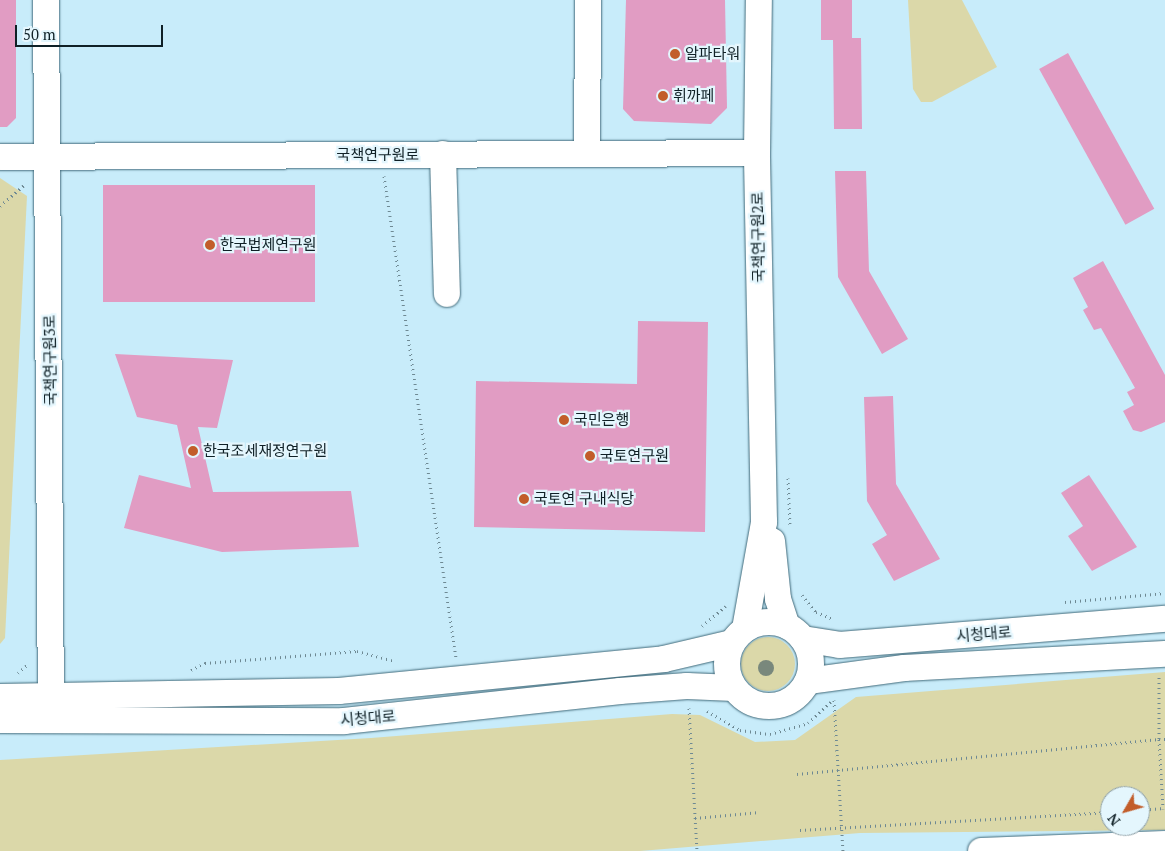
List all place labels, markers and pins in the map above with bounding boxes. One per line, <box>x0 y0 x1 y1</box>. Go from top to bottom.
place label: 알파타워 <box>685 45 740 63</box>
marker: 알파타워 <box>669 48 681 60</box>
place label: 휘까페 <box>673 87 714 105</box>
marker: 휘까페 <box>657 90 669 102</box>
place label: 한국법제연구원 <box>220 236 317 254</box>
marker: 한국법제연구원 <box>204 239 216 251</box>
place label: 국민은행 <box>574 411 629 429</box>
marker: 국민은행 <box>558 414 570 426</box>
place label: 한국조세재정연구원 <box>203 442 327 460</box>
marker: 한국조세재정연구원 <box>187 445 199 457</box>
place label: 국토연구원 <box>600 447 669 465</box>
marker: 국토연구원 <box>584 450 596 462</box>
place label: 국토연 구내식당 <box>534 490 634 508</box>
marker: 국토연 구내식당 <box>518 493 530 505</box>

